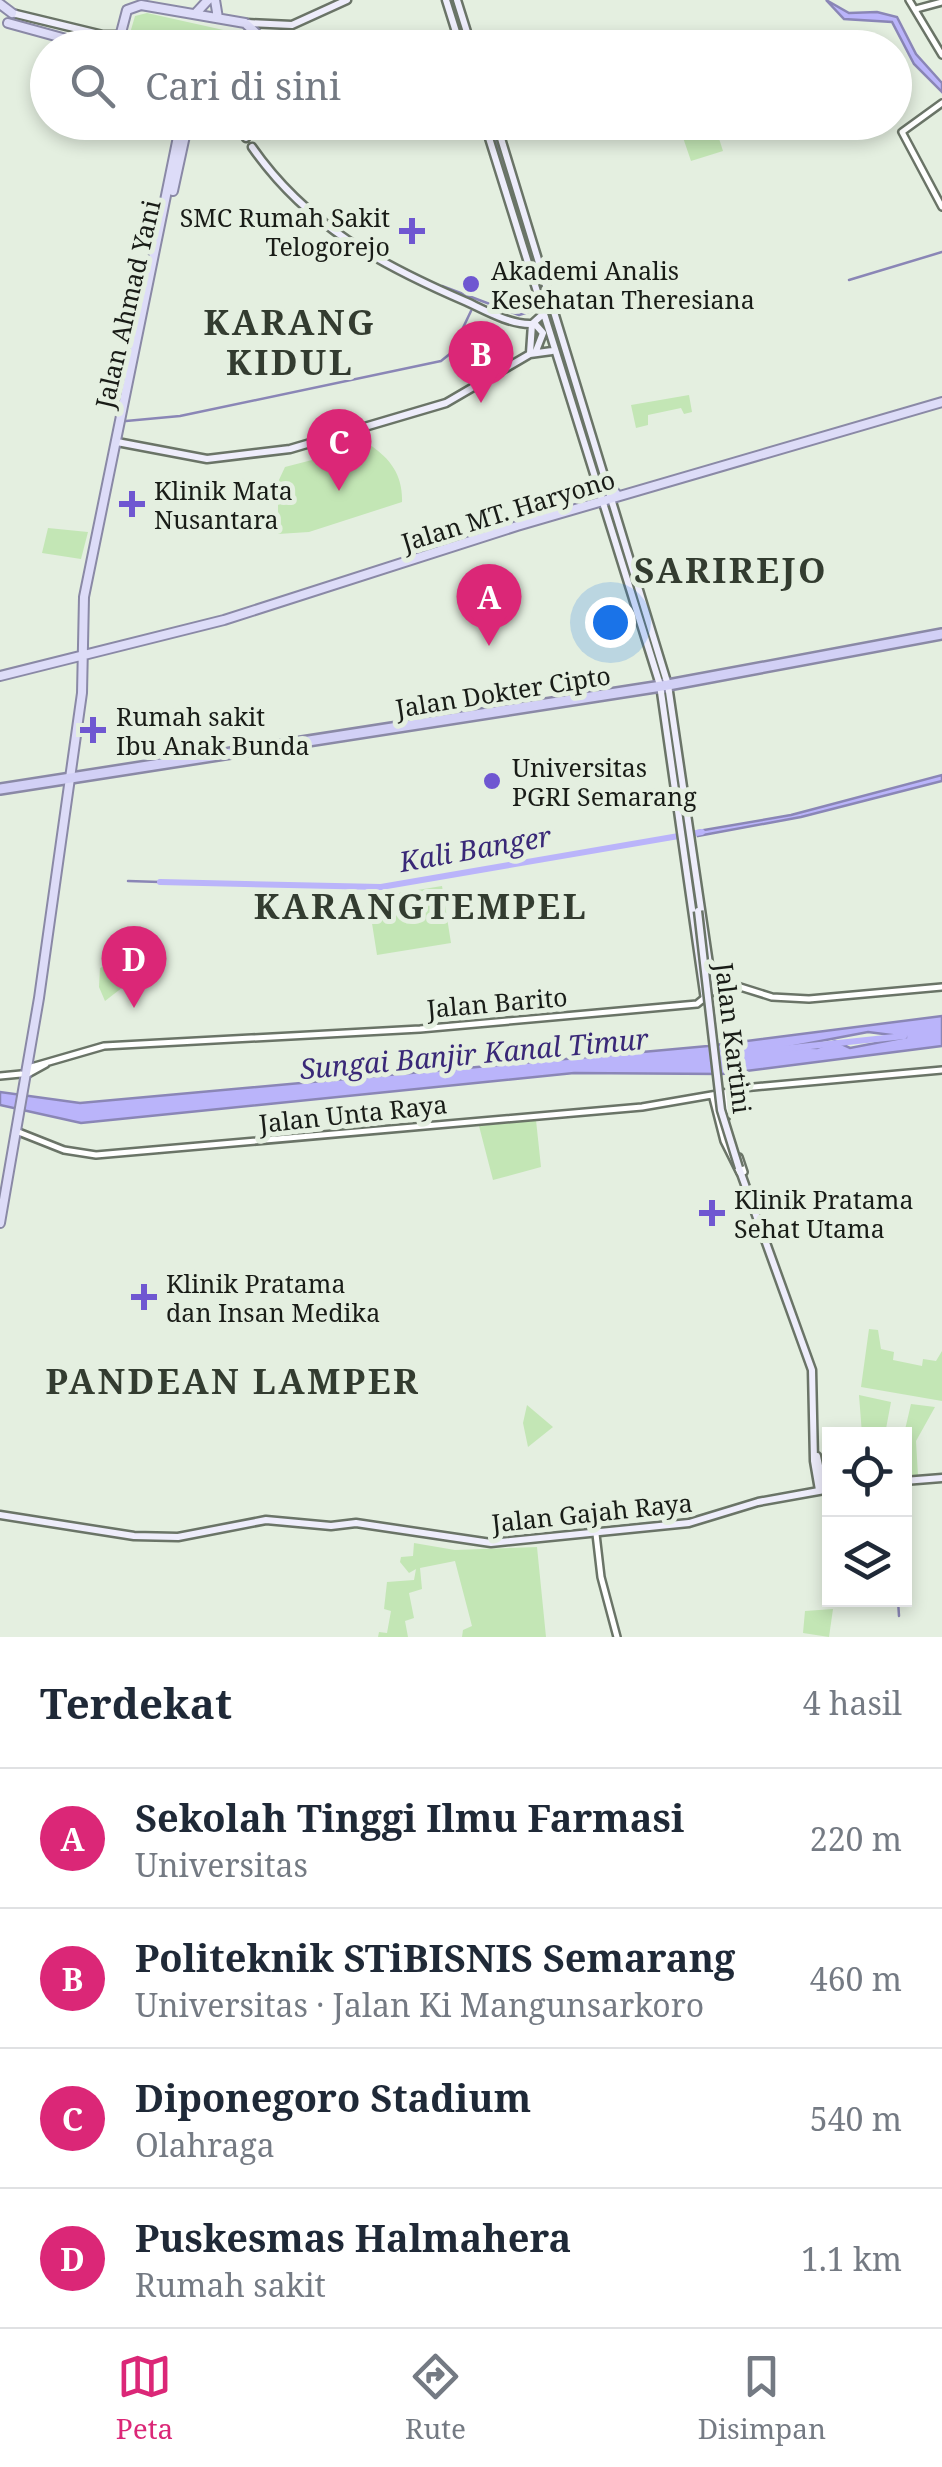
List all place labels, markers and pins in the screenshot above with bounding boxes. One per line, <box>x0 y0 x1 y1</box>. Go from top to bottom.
place label: SMC Rumah Sakit Telogorejo <box>180 200 390 263</box>
marker: SMC Rumah Sakit Telogorejo <box>399 218 425 244</box>
place label: Akademi Analis Kesehatan Theresiana <box>491 253 755 316</box>
marker: Akademi Analis Kesehatan Theresiana <box>460 273 482 295</box>
pin: B <box>448 320 514 403</box>
pin: C <box>306 408 372 491</box>
place label: Klinik Mata Nusantara <box>154 473 293 536</box>
marker: Klinik Mata Nusantara <box>119 491 145 517</box>
pin: A <box>456 564 522 646</box>
place label: Rumah sakit Ibu Anak Bunda <box>116 699 310 762</box>
marker: Rumah sakit Ibu Anak Bunda <box>80 717 106 743</box>
place label: Universitas PGRI Semarang <box>512 750 697 813</box>
marker: Universitas PGRI Semarang <box>481 770 503 792</box>
pin: D <box>102 926 166 1008</box>
place label: Klinik Pratama Sehat Utama <box>734 1182 914 1245</box>
marker: Klinik Pratama Sehat Utama <box>699 1200 725 1226</box>
place label: Klinik Pratama dan Insan Medika <box>166 1266 380 1329</box>
marker: Klinik Pratama dan Insan Medika <box>131 1284 157 1310</box>

